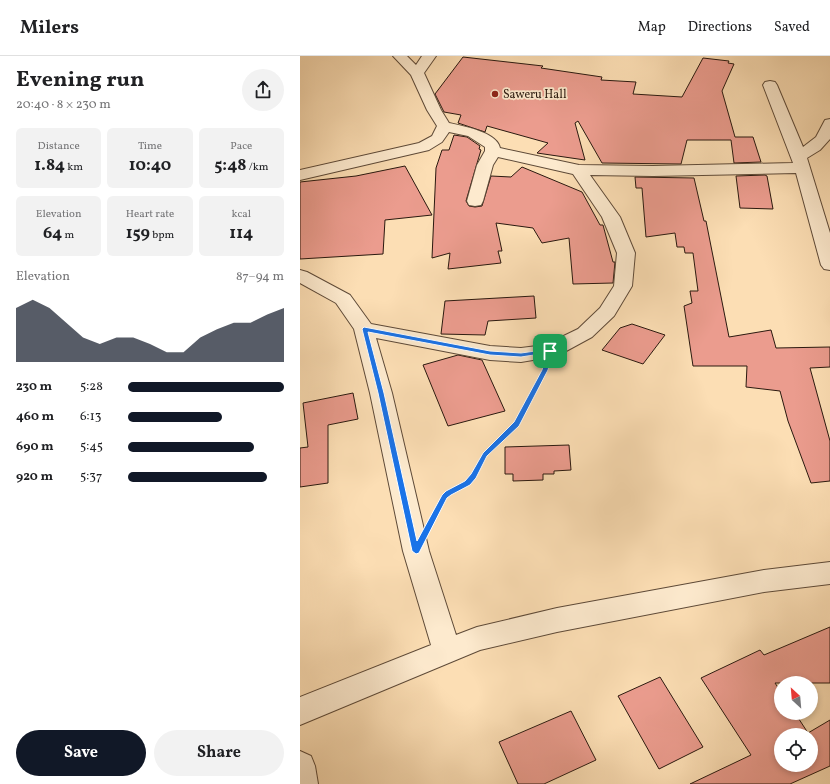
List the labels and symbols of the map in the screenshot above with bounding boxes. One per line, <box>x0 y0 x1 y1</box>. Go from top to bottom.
place label: Saweru Hall <box>503 87 567 103</box>
marker: Saweru Hall <box>490 89 500 99</box>
pin <box>533 334 567 368</box>
north arrow <box>774 676 818 720</box>

